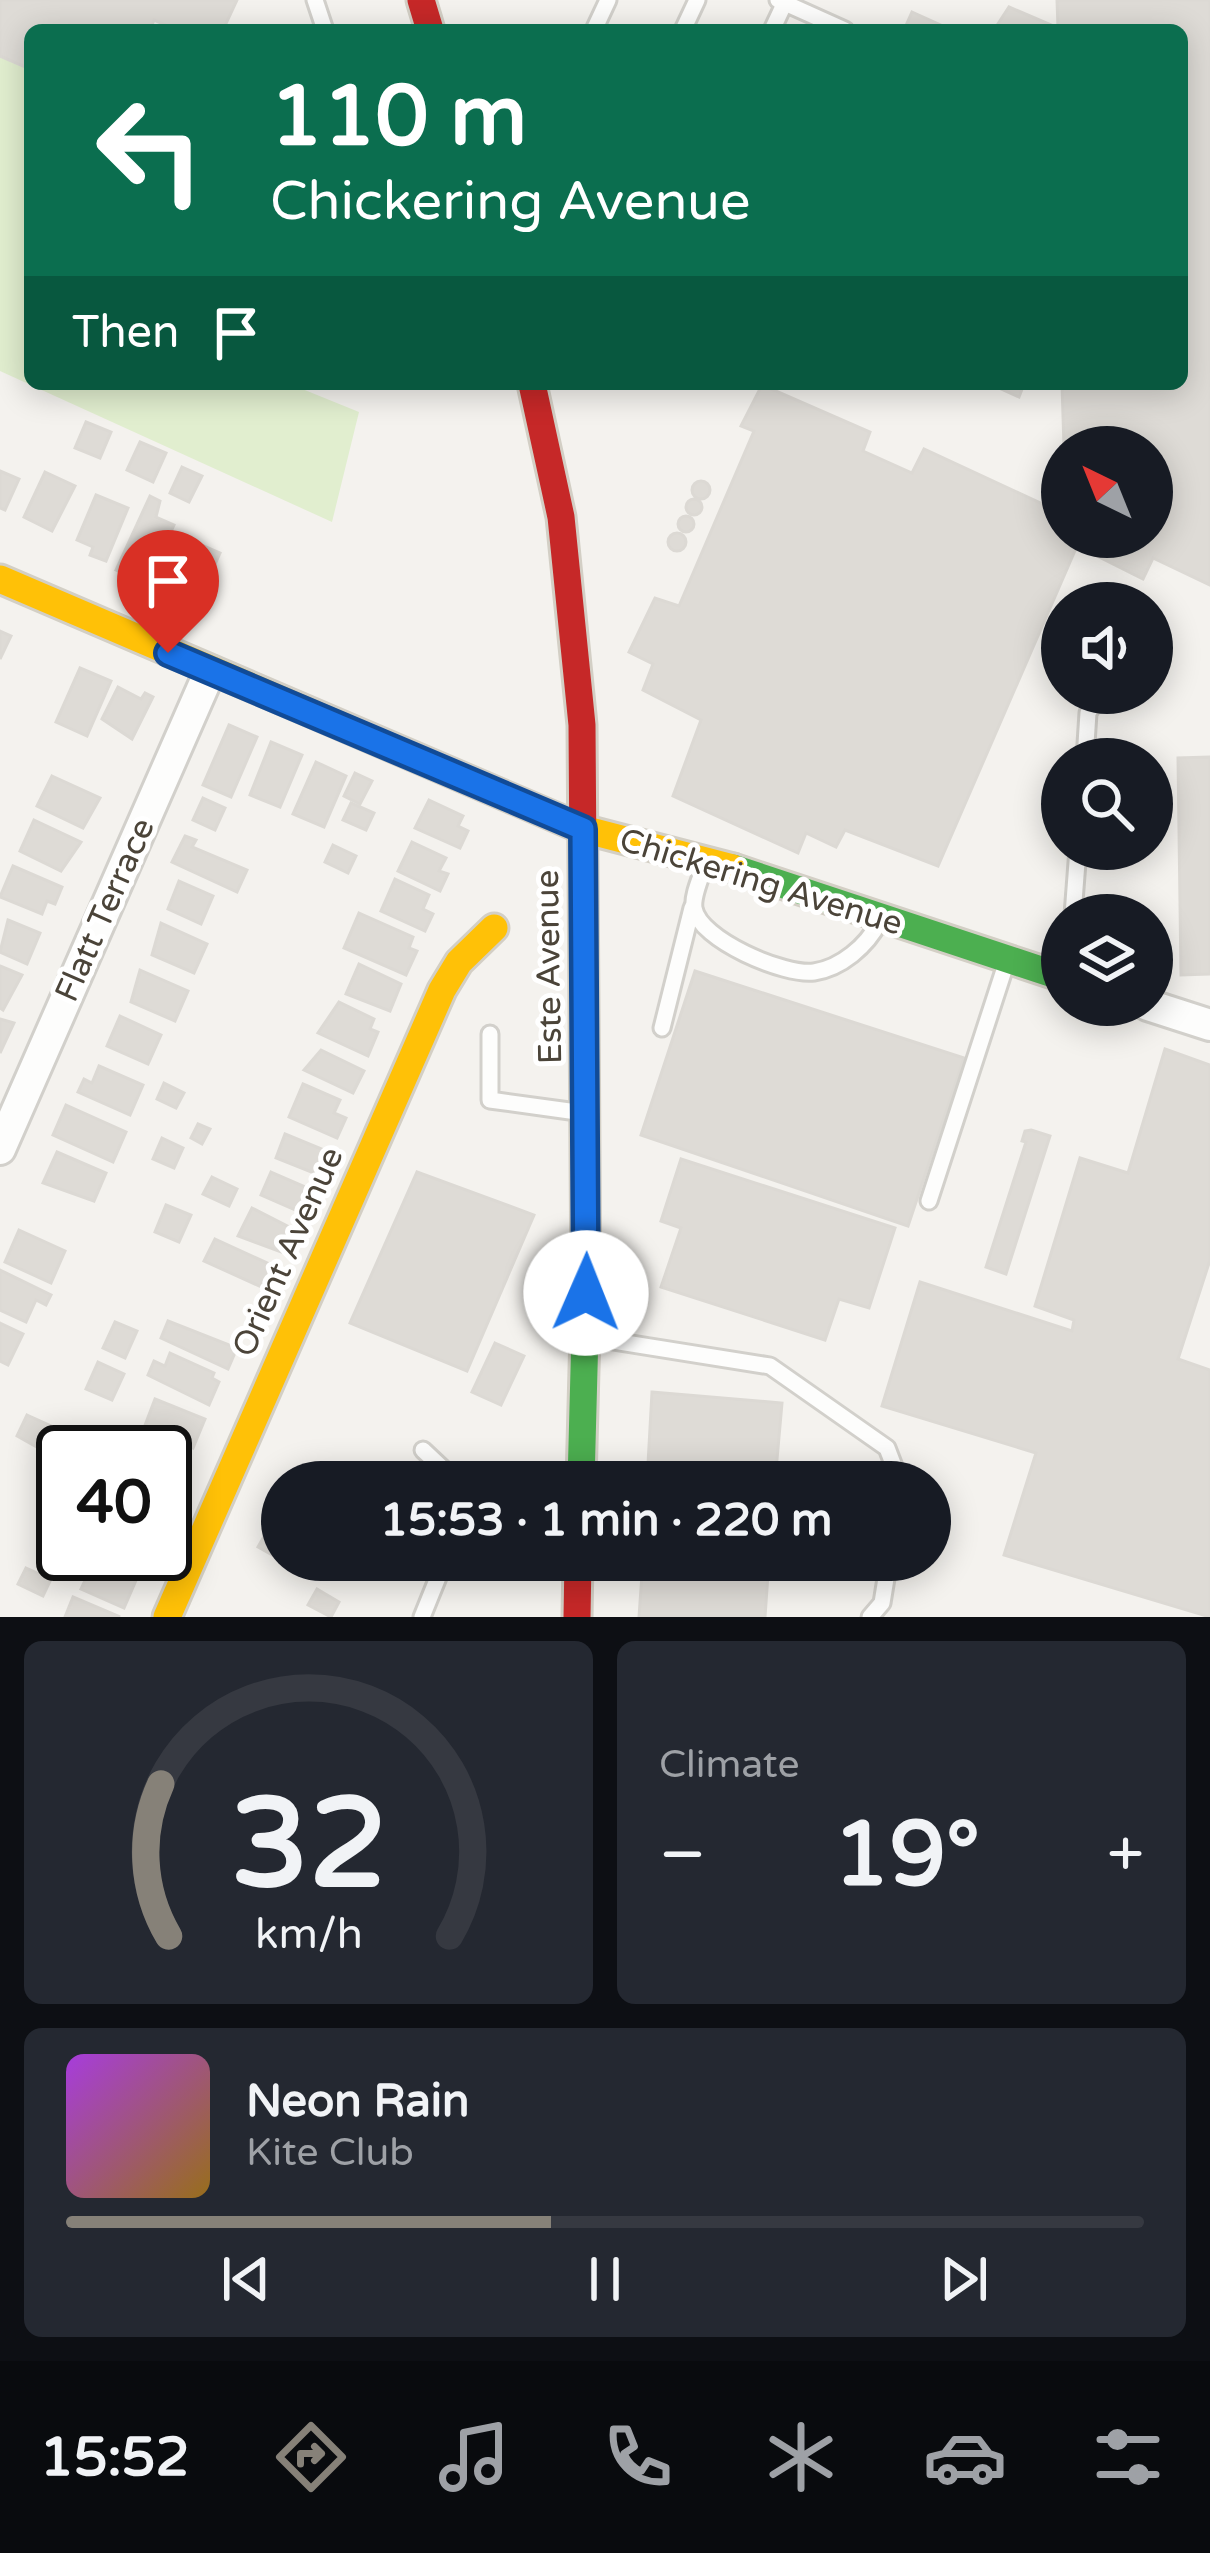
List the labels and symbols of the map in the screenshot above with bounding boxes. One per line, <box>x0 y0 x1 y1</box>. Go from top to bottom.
north arrow <box>1041 426 1173 558</box>
pin <box>117 530 219 653</box>
street label: Flatt Terrace <box>47 812 163 1008</box>
street label: Chickering Avenue <box>615 820 907 944</box>
street label: Este Avenue <box>528 870 570 1064</box>
street label: Orient Avenue <box>224 1141 352 1363</box>
position arrow <box>523 1230 649 1356</box>
speed limit sign: 40 <box>36 1425 192 1581</box>

